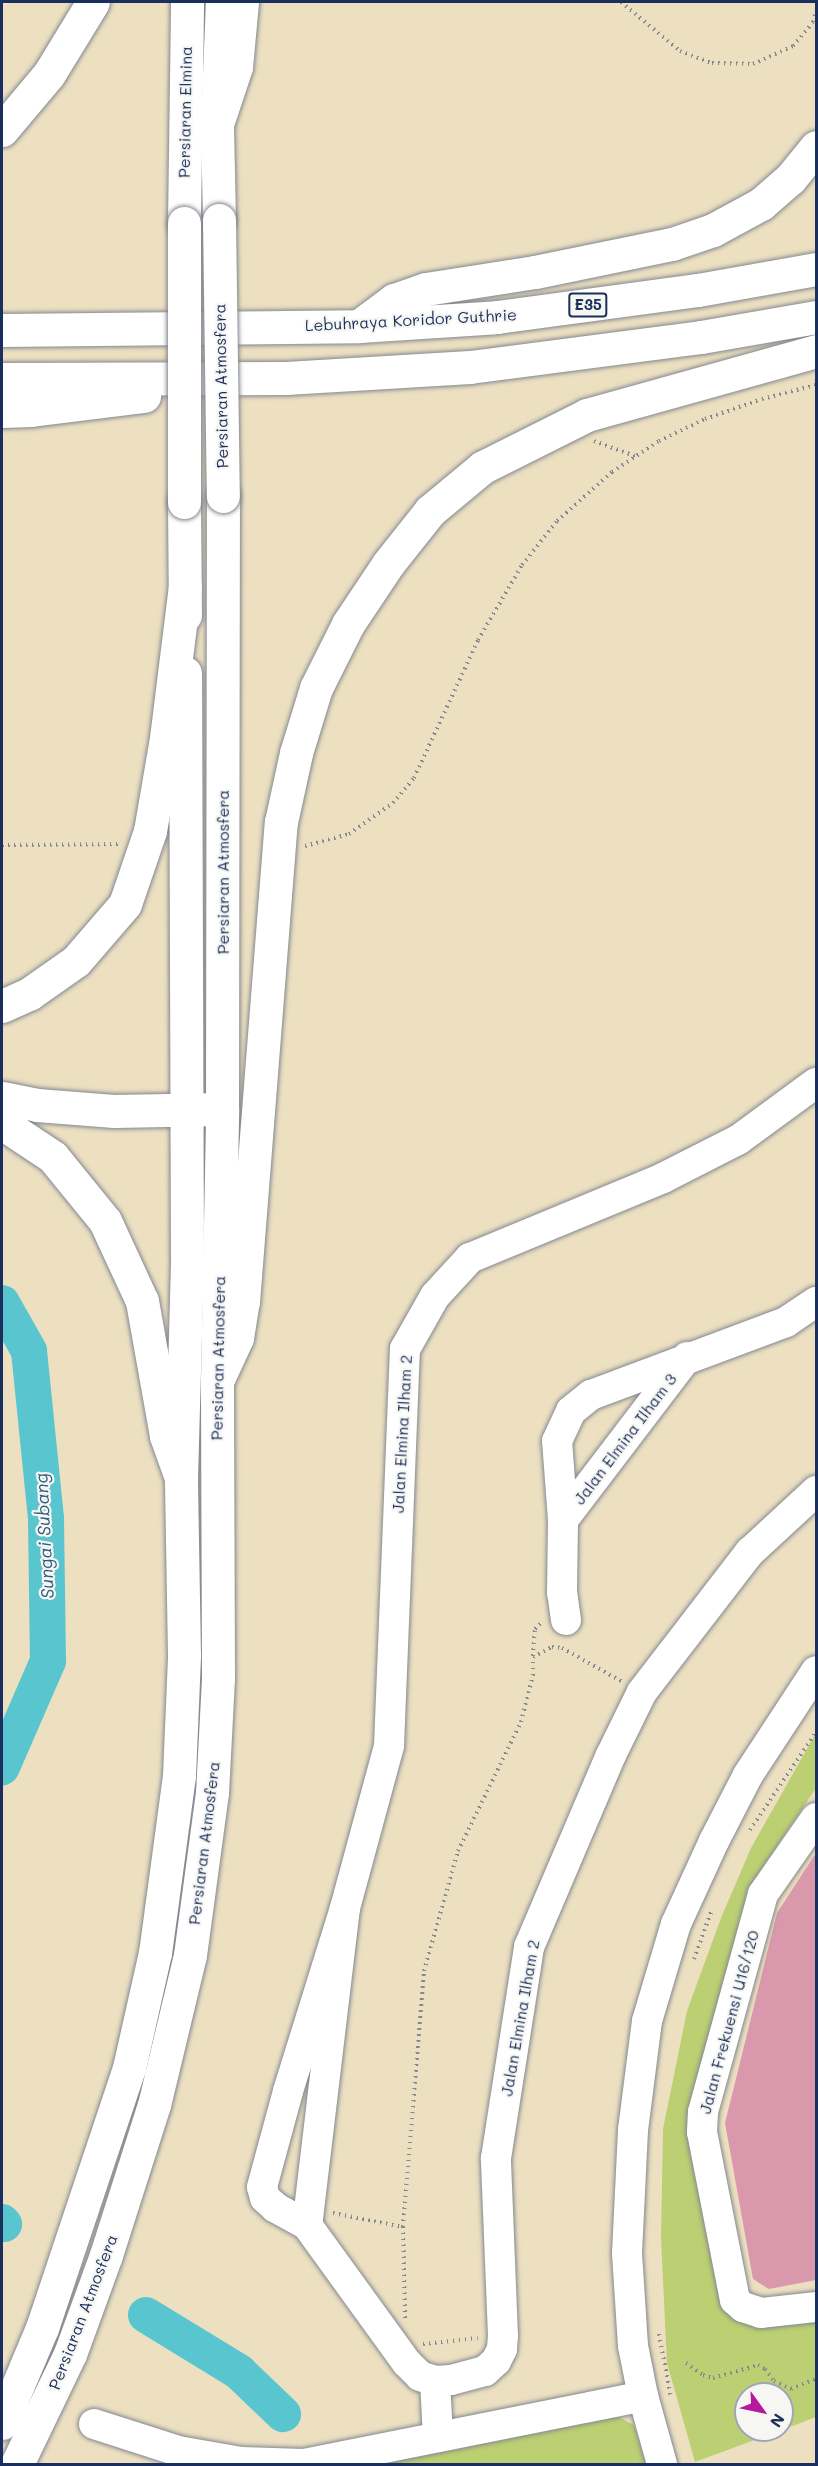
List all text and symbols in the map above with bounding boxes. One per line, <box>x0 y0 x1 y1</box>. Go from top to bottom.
street label: Persiaran Elmina <box>174 46 196 178</box>
road number: E35 <box>567 293 609 317</box>
street label: Persiaran Atmosfera <box>210 304 232 468</box>
street label: Lebuhraya Koridor Guthrie <box>305 305 517 335</box>
street label: Persiaran Atmosfera <box>213 790 233 954</box>
street label: Persiaran Atmosfera <box>207 1276 229 1440</box>
street label: Jalan Elmina Ilham 2 <box>388 1354 416 1514</box>
street label: Jalan Elmina Ilham 3 <box>570 1370 680 1508</box>
water label: Sungai Subang <box>30 1473 58 1599</box>
street label: Persiaran Atmosfera <box>184 1760 224 1926</box>
street label: Jalan Frekuensi U16/120 <box>695 1928 763 2116</box>
street label: Jalan Elmina Ilham 2 <box>497 1938 543 2098</box>
street label: Persiaran Atmosfera <box>45 2232 121 2392</box>
north arrow <box>734 2382 794 2442</box>
text: N <box>766 2410 790 2432</box>

